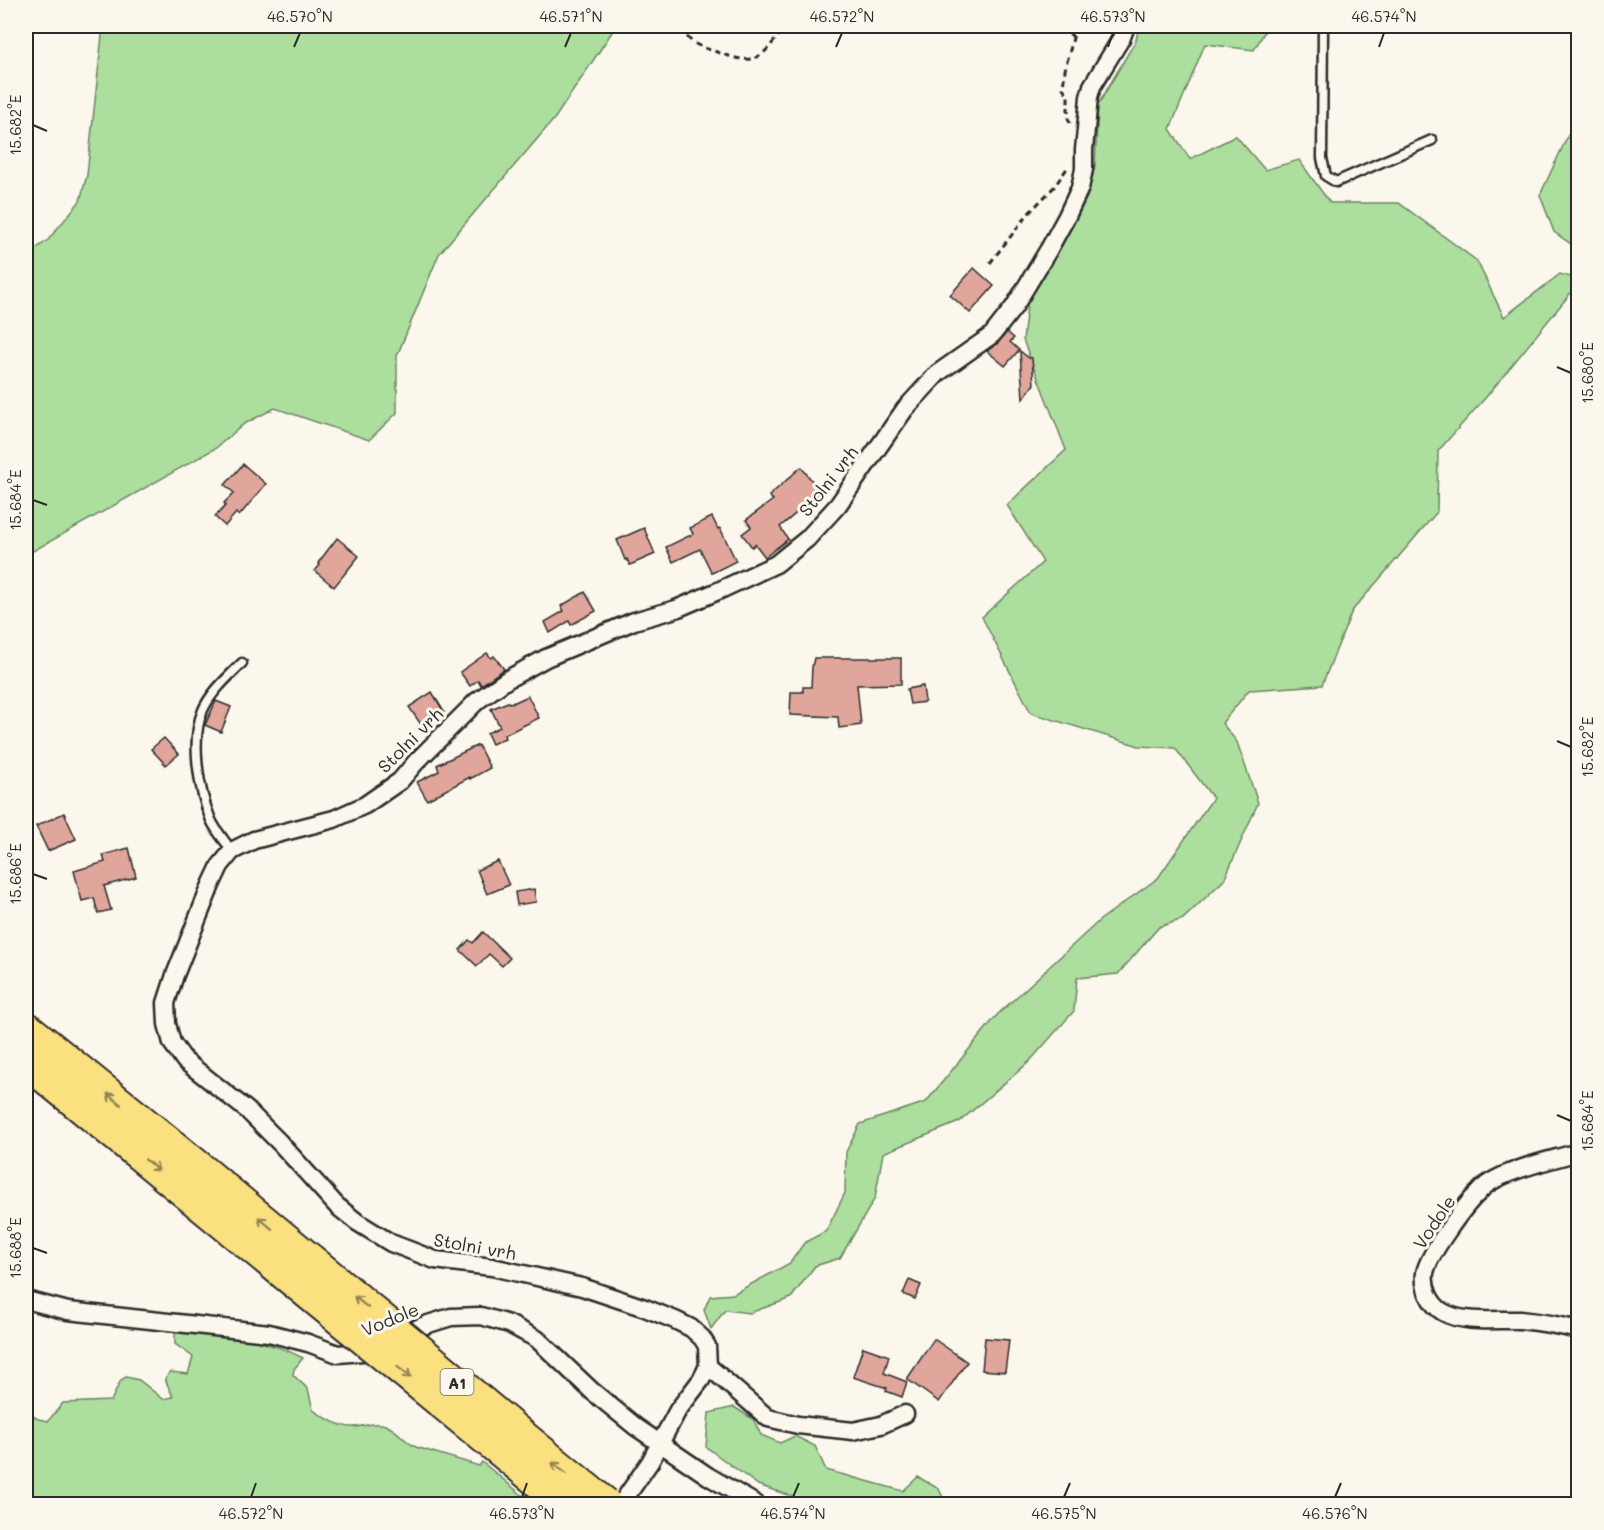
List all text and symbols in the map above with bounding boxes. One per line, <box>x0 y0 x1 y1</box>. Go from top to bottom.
text: 46.570°N <box>267 6 333 26</box>
text: 46.571°N <box>540 6 602 26</box>
text: 46.572°N <box>810 6 874 26</box>
text: 46.573°N <box>1080 6 1146 26</box>
text: 46.574°N <box>1351 6 1417 26</box>
text: 15.682°E <box>5 94 25 155</box>
text: 15.680°E <box>1577 342 1597 404</box>
street label: Stolni vrh <box>793 441 863 521</box>
text: 15.684°E <box>5 469 25 531</box>
street label: Stolni vrh <box>372 702 448 778</box>
text: 15.682°E <box>1577 716 1597 777</box>
text: 15.686°E <box>5 843 25 905</box>
text: 15.684°E <box>1577 1090 1597 1152</box>
one-way arrow <box>106 1093 122 1106</box>
one-way arrow <box>144 1158 160 1171</box>
street label: Vodole <box>1407 1190 1461 1254</box>
one-way arrow <box>258 1216 273 1230</box>
text: 15.688°E <box>5 1217 25 1279</box>
street label: Stolni vrh <box>432 1227 518 1265</box>
one-way arrow <box>353 1296 369 1309</box>
street label: Vodole <box>358 1297 422 1341</box>
one-way arrow <box>396 1365 412 1378</box>
road number: A1 <box>440 1369 474 1395</box>
one-way arrow <box>551 1461 567 1474</box>
text: 46.572°N <box>219 1503 283 1523</box>
text: 46.573°N <box>489 1503 555 1523</box>
text: 46.574°N <box>760 1503 826 1523</box>
text: 46.575°N <box>1032 1503 1096 1523</box>
text: 46.576°N <box>1302 1503 1368 1523</box>

